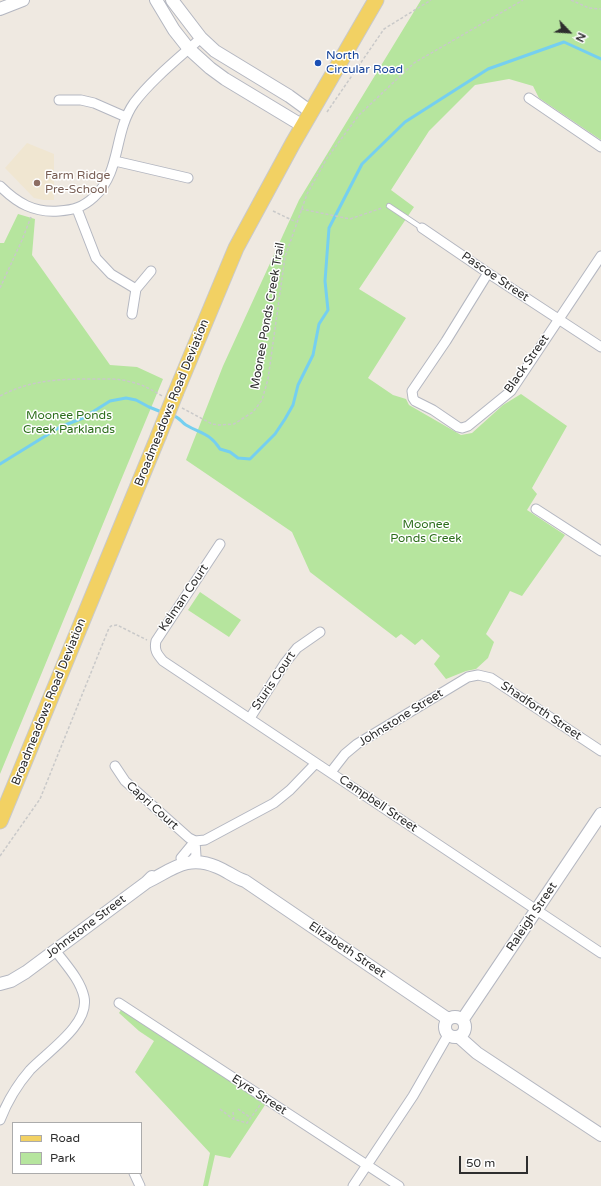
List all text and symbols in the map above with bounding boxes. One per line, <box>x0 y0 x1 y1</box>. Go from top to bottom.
north arrow <box>549 12 589 52</box>
text: N <box>573 31 588 44</box>
place label: North Circular Road <box>326 49 403 77</box>
marker: North Circular Road <box>313 58 323 68</box>
place label: Farm Ridge Pre-School <box>45 169 110 197</box>
marker: Farm Ridge Pre-School <box>32 178 42 188</box>
street label: Moonee Ponds Creek Trail <box>248 241 288 391</box>
street label: Pascoe Street <box>459 249 531 305</box>
street label: Broadmeadows Road Deviation <box>132 317 212 489</box>
street label: Black Street <box>502 332 552 396</box>
park label: Moonee Ponds Creek Parklands <box>23 409 115 437</box>
park label: Moonee Ponds Creek <box>390 518 462 546</box>
street label: Kelman Court <box>156 562 212 634</box>
street label: Broadmeadows Road Deviation <box>9 616 89 788</box>
street label: Sturis Court <box>249 649 299 713</box>
street label: Shadforth Street <box>498 679 584 743</box>
street label: Johnstone Street <box>356 686 446 750</box>
street label: Campbell Street <box>336 772 420 836</box>
street label: Capri Court <box>123 779 181 833</box>
street label: Raleigh Street <box>504 880 560 954</box>
street label: Johnstone Street <box>43 892 129 962</box>
street label: Elizabeth Street <box>306 919 388 981</box>
street label: Eyre Street <box>229 1072 289 1118</box>
legend <box>12 1122 142 1174</box>
text: Road <box>50 1131 80 1145</box>
scale bar <box>461 1148 530 1174</box>
text: Park <box>50 1151 76 1165</box>
text: 50 m <box>466 1156 495 1170</box>

